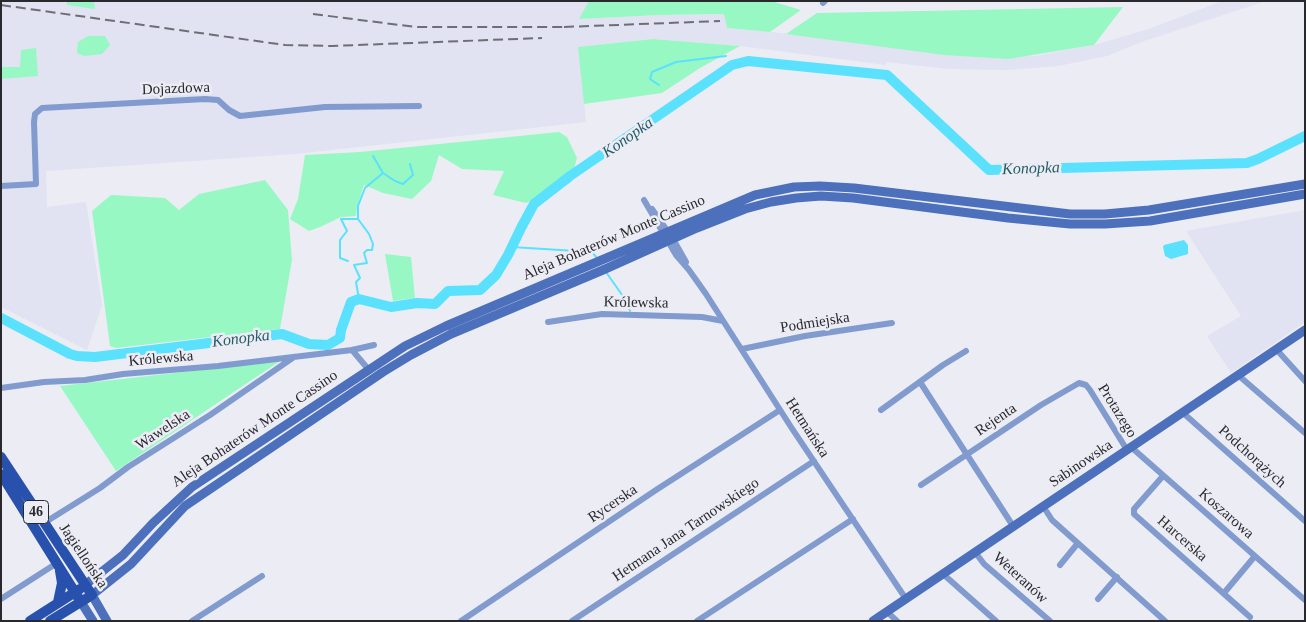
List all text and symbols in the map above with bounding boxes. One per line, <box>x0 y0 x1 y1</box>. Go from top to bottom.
street label: Dojazdowa <box>142 79 210 99</box>
water label: Konopka <box>599 114 657 162</box>
water label: Konopka <box>1002 158 1060 180</box>
street label: Aleja Bohaterów Monte Cassino <box>520 191 708 285</box>
street label: Królewska <box>603 293 669 313</box>
street label: Podmiejska <box>779 309 851 337</box>
water label: Konopka <box>211 326 271 352</box>
street label: Królewska <box>128 347 194 371</box>
street label: Aleja Bohaterów Monte Cassino <box>169 367 341 491</box>
street label: Protazego <box>1093 381 1141 441</box>
street label: Hetmańska <box>781 395 833 461</box>
street label: Rejenta <box>972 400 1020 440</box>
street label: Wawelska <box>132 406 194 454</box>
street label: Podchorążych <box>1214 422 1290 492</box>
street label: Sabinowska <box>1046 436 1116 492</box>
street label: Hetmana Jana Tarnowskiego <box>609 474 763 586</box>
street label: Rycerska <box>585 481 641 527</box>
street label: Koszarowa <box>1195 485 1257 543</box>
road number: 46 <box>24 501 48 524</box>
street label: Harcerska <box>1153 512 1211 566</box>
street label: Jagiellońska <box>55 520 111 592</box>
street label: Weteranów <box>989 549 1051 607</box>

